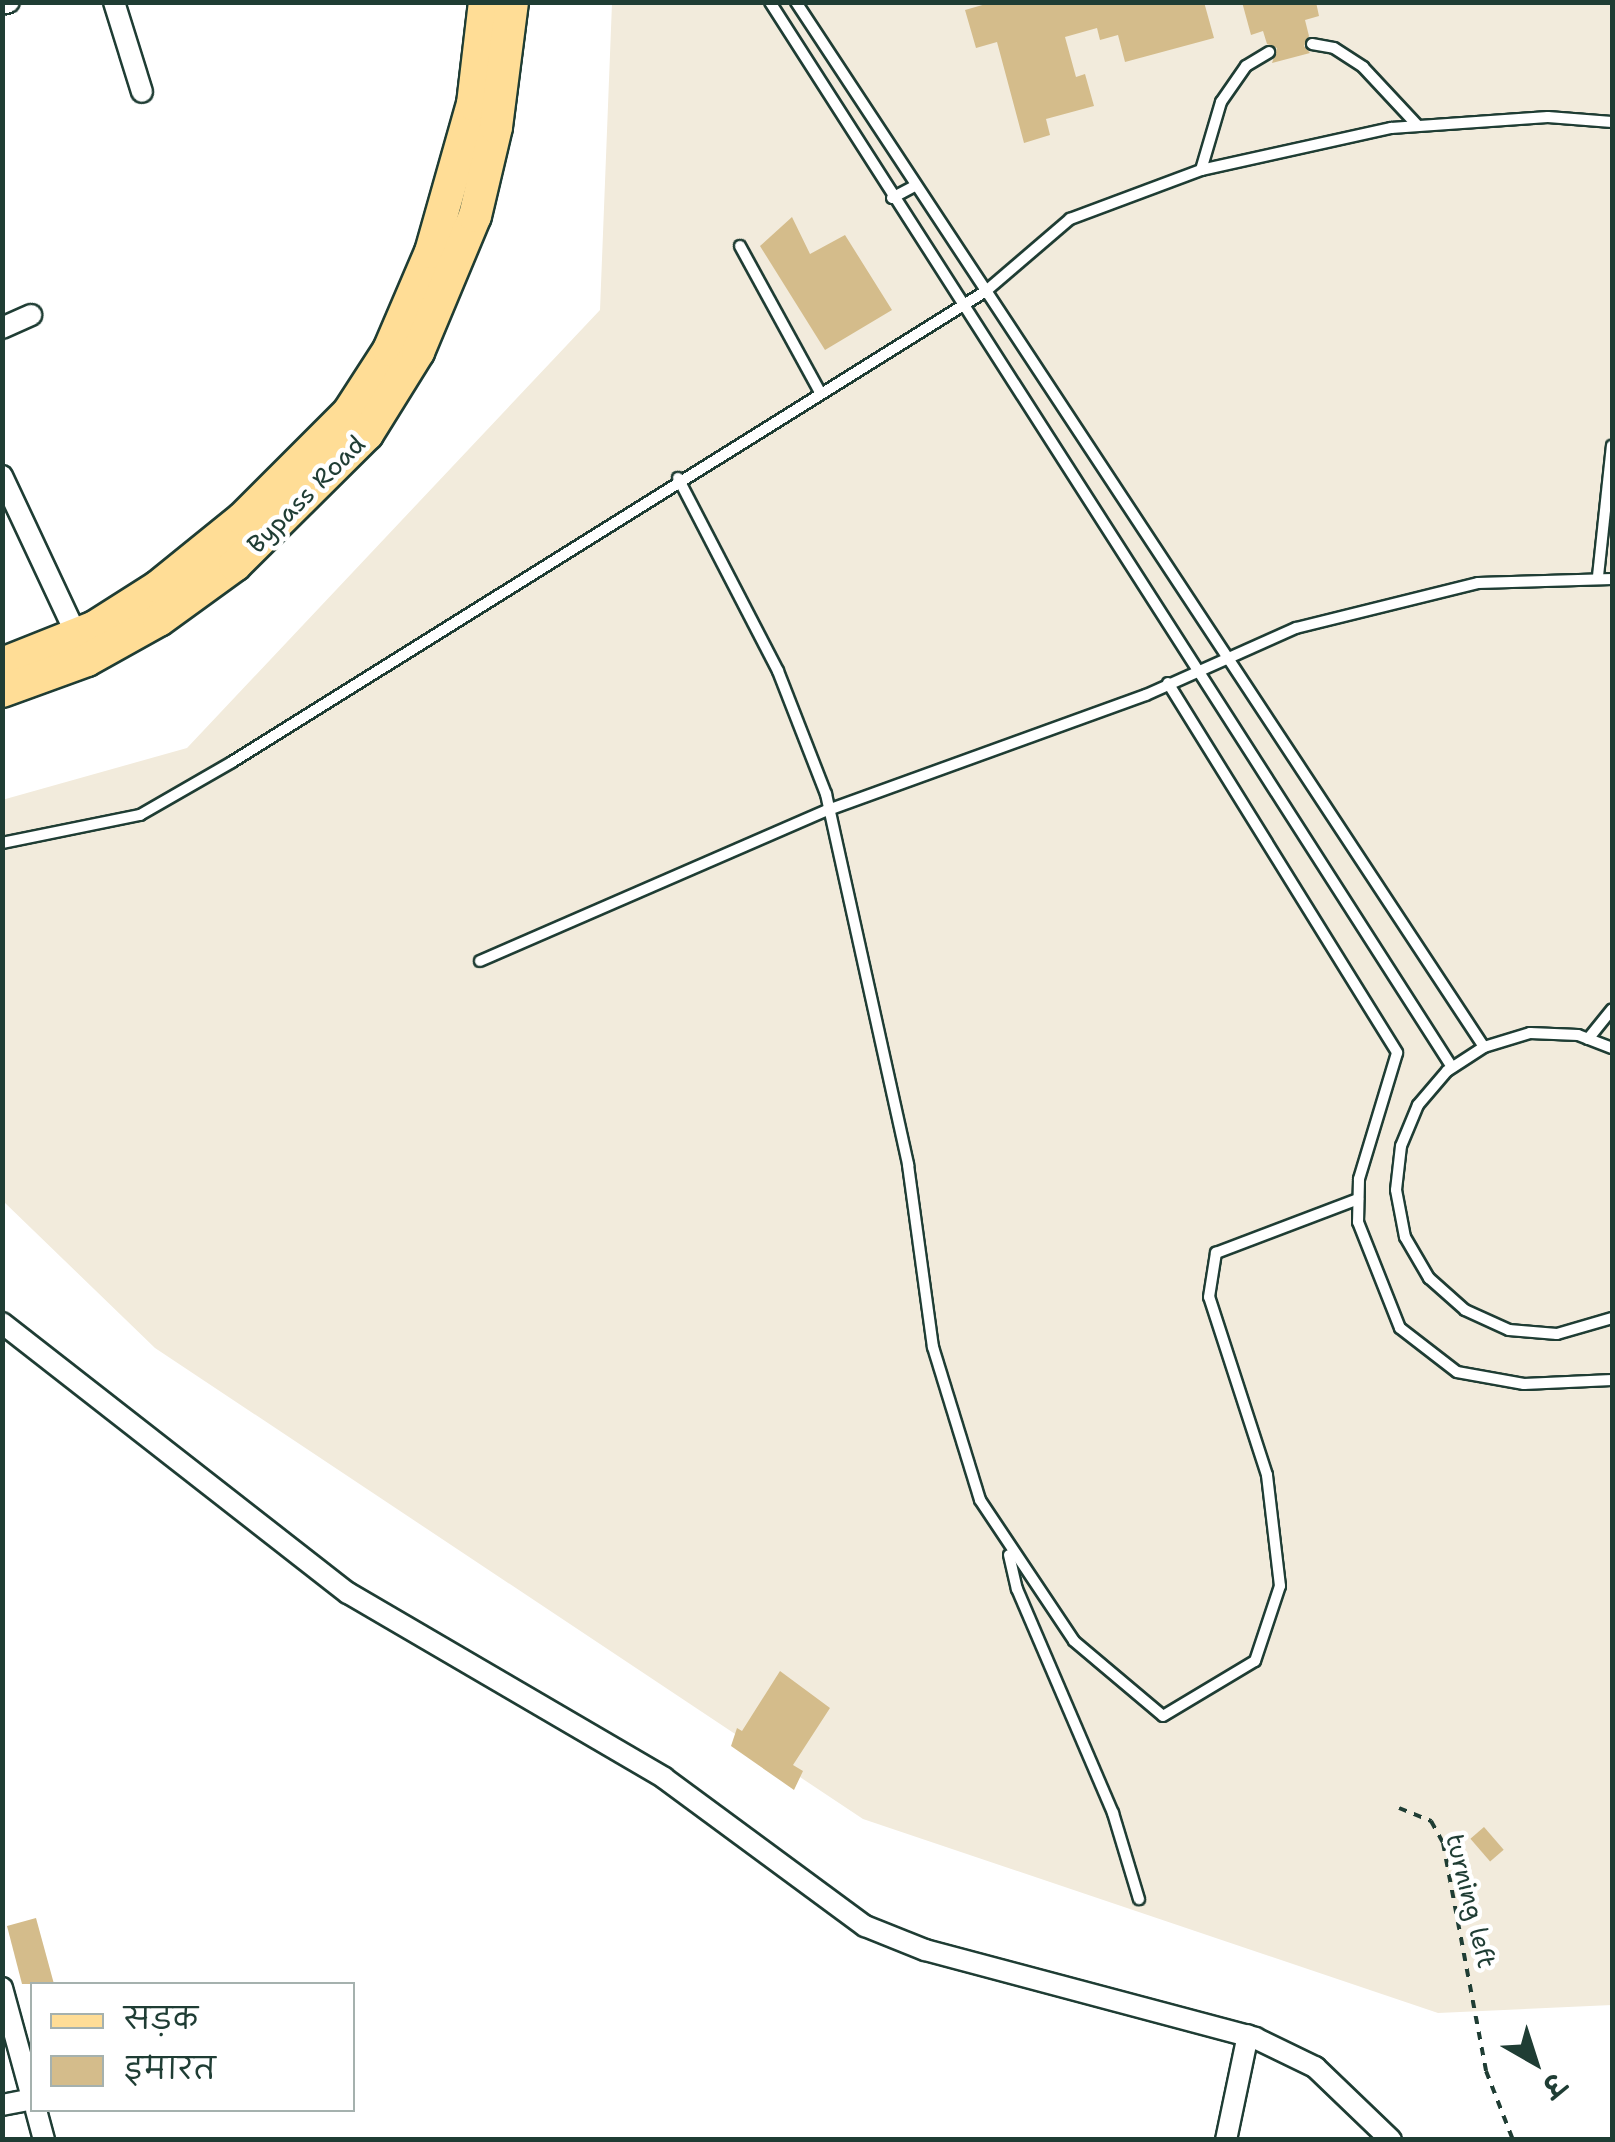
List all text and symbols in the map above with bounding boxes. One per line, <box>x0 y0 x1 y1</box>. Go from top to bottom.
street label: Bypass Road <box>241 429 371 559</box>
street label: turning left <box>1440 1831 1502 1971</box>
legend <box>30 1982 355 2112</box>
text: सड़क <box>124 1998 198 2039</box>
north arrow <box>1485 2012 1585 2112</box>
text: इमारत <box>124 2048 216 2089</box>
text: उ <box>1535 2065 1573 2106</box>

